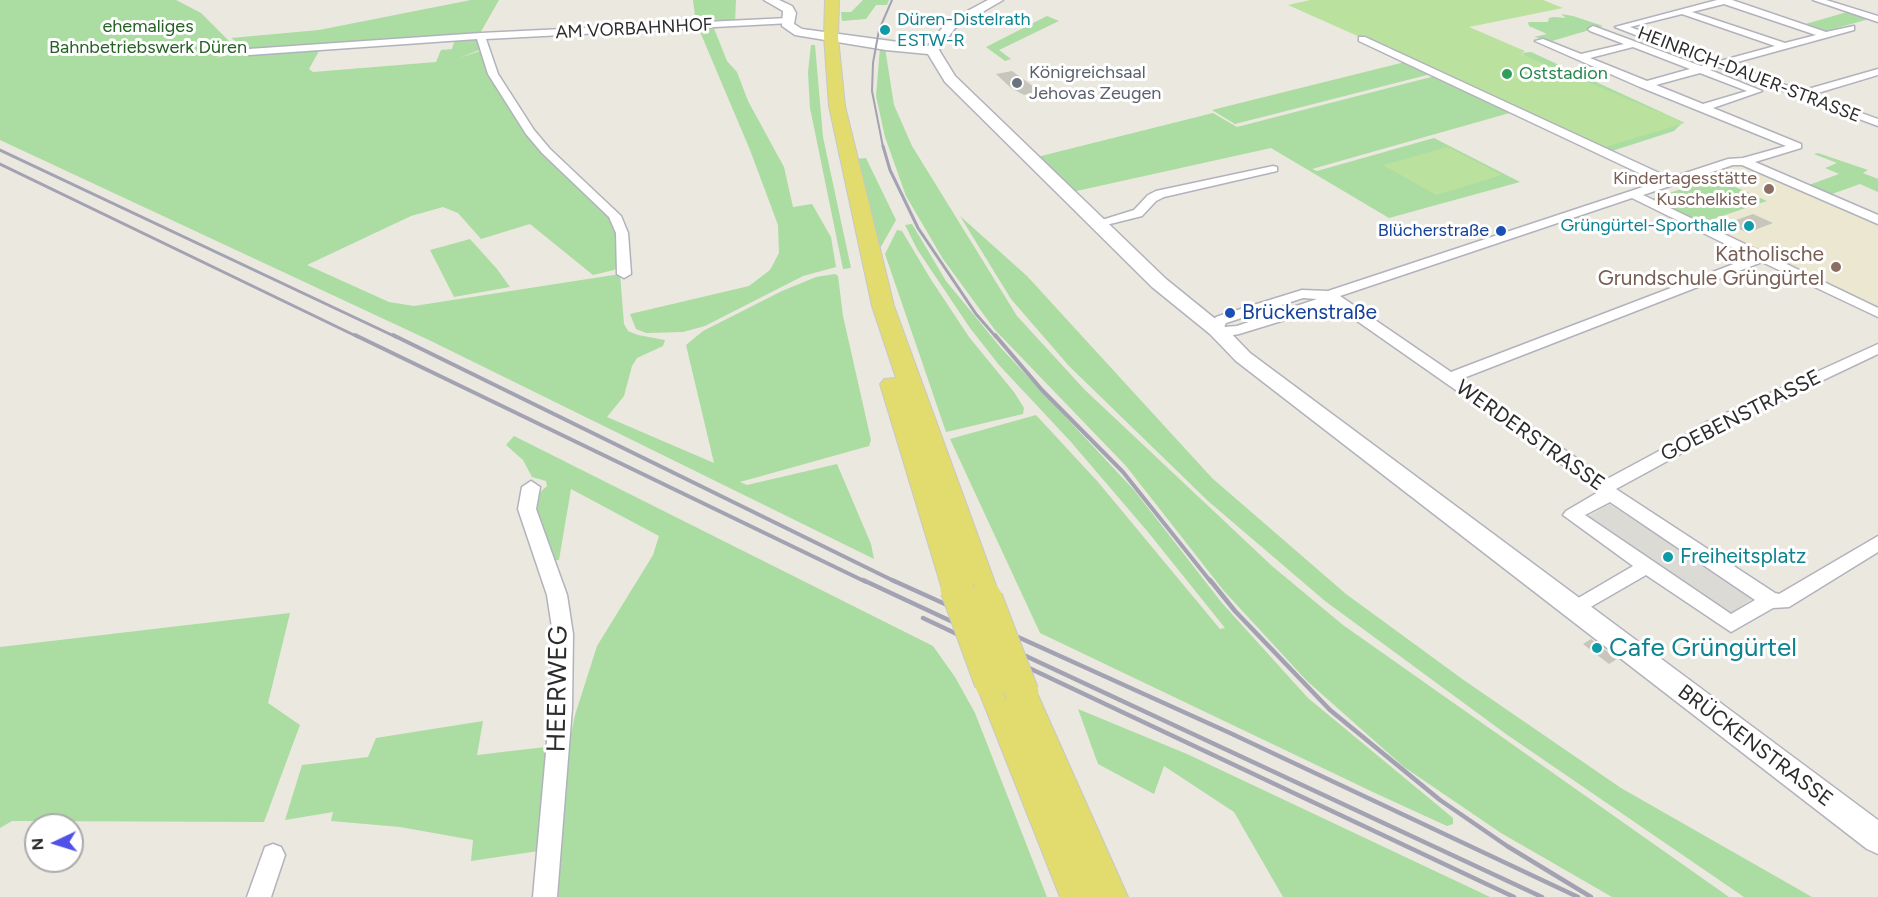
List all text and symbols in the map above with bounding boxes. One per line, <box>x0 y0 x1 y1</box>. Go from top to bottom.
place label: Düren-Distelrath ESTW-R <box>897 9 1030 52</box>
street label: AM VORBAHNHOF <box>555 14 713 44</box>
park label: ehemaliges Bahnbetriebswerk Düren <box>49 16 247 58</box>
street label: HEINRICH-DAUER-STRASSE <box>1634 22 1864 128</box>
marker: Düren-Distelrath ESTW-R <box>878 23 892 37</box>
place label: Königreichsaal Jehovas Zeugen <box>1029 62 1161 104</box>
place label: Oststadion <box>1519 63 1608 85</box>
marker: Oststadion <box>1500 67 1514 81</box>
marker: Königreichsaal Jehovas Zeugen <box>1010 76 1024 90</box>
place label: Kindertagesstätte Kuschelkiste <box>1613 168 1757 210</box>
marker: Kindertagesstätte Kuschelkiste <box>1762 182 1776 196</box>
place label: Grüngürtel-Sporthalle <box>1560 215 1737 237</box>
marker: Grüngürtel-Sporthalle <box>1742 219 1756 233</box>
place label: Blücherstraße <box>1378 220 1489 242</box>
marker: Blücherstraße <box>1494 224 1508 238</box>
place label: Katholische Grundschule Grüngürtel <box>1598 242 1824 292</box>
marker: Katholische Grundschule Grüngürtel <box>1829 260 1843 274</box>
place label: Brückenstraße <box>1242 300 1377 326</box>
marker: Brückenstraße <box>1223 306 1237 320</box>
street label: GOEBENSTRASSE <box>1657 365 1825 467</box>
street label: WERDERSTRASSE <box>1451 375 1609 497</box>
place label: Freiheitsplatz <box>1680 544 1806 570</box>
marker: Freiheitsplatz <box>1661 550 1675 564</box>
street label: HEERWEG <box>541 625 575 753</box>
place label: Cafe Grüngürtel <box>1609 632 1797 664</box>
marker: Cafe Grüngürtel <box>1590 641 1604 655</box>
street label: BRÜCKENSTRASSE <box>1673 679 1837 813</box>
north arrow <box>24 813 84 873</box>
text: N <box>28 837 47 851</box>

